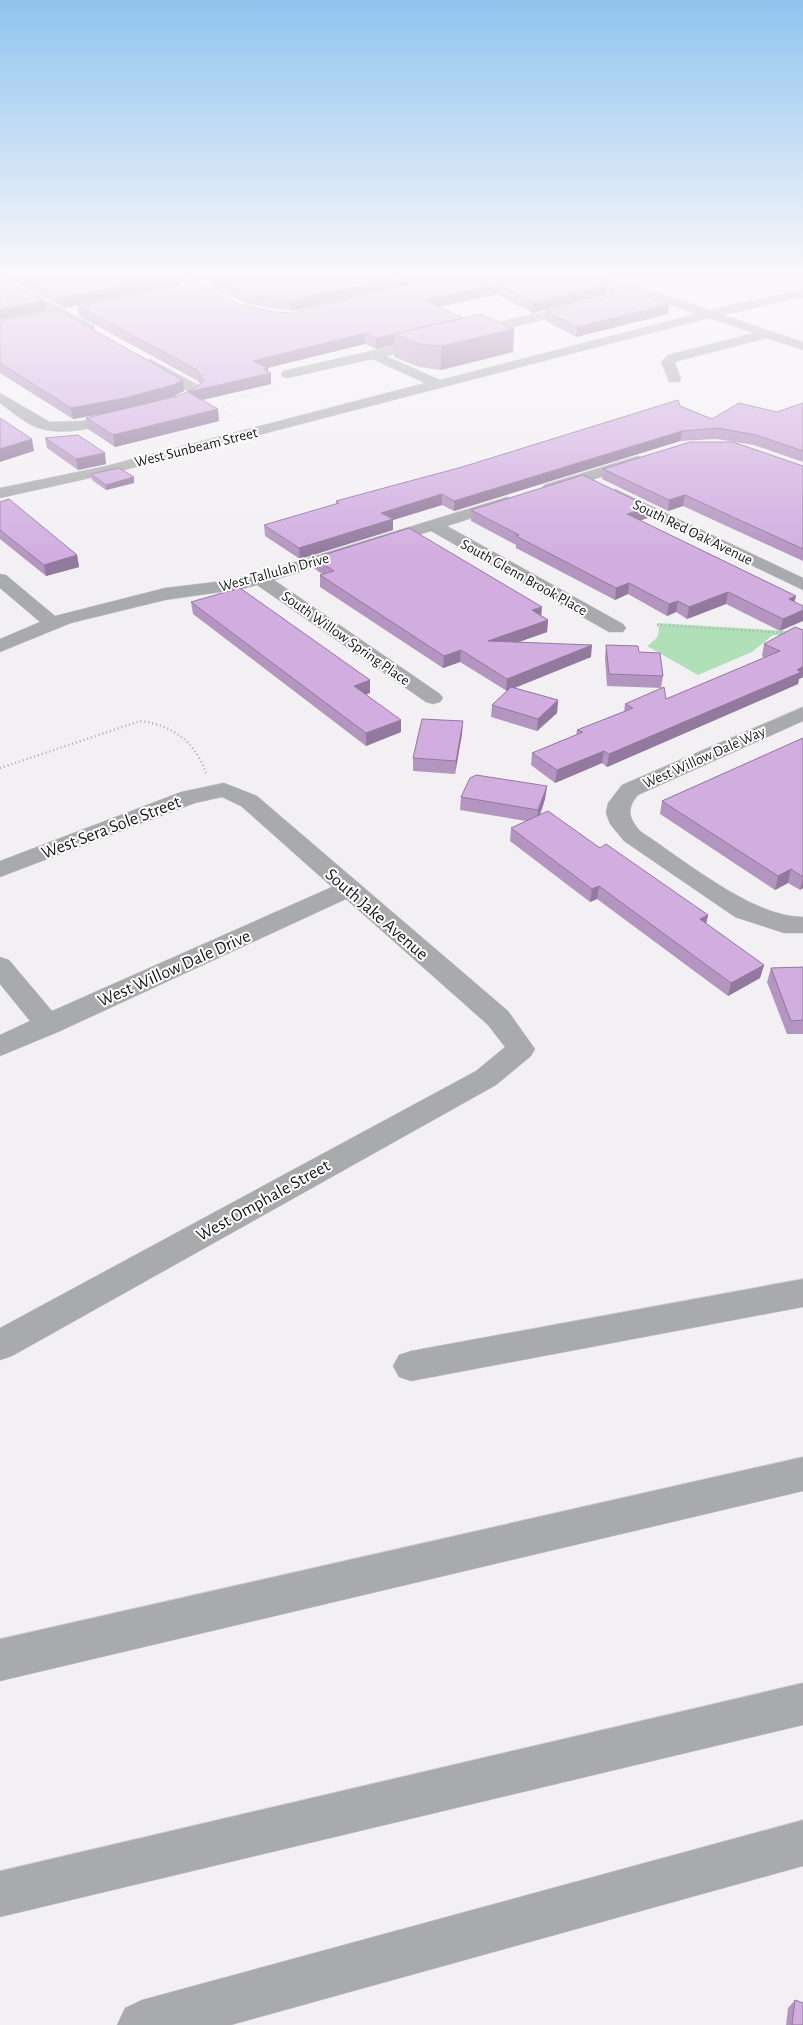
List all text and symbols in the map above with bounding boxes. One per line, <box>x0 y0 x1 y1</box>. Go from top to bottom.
street label: West Sunbeam Street <box>133 425 259 470</box>
street label: South Red Oak Avenue <box>630 497 755 568</box>
street label: South Glenn Brook Place <box>458 536 590 618</box>
street label: West Tallulah Drive <box>218 551 331 594</box>
street label: South Willow Spring Place <box>279 588 413 688</box>
street label: West Willow Dale Way <box>641 724 768 791</box>
street label: West Sera Sole Street <box>39 793 184 863</box>
street label: South Jake Avenue <box>322 866 431 964</box>
street label: West Willow Dale Drive <box>95 927 253 1011</box>
street label: West Omphale Street <box>194 1157 334 1245</box>

